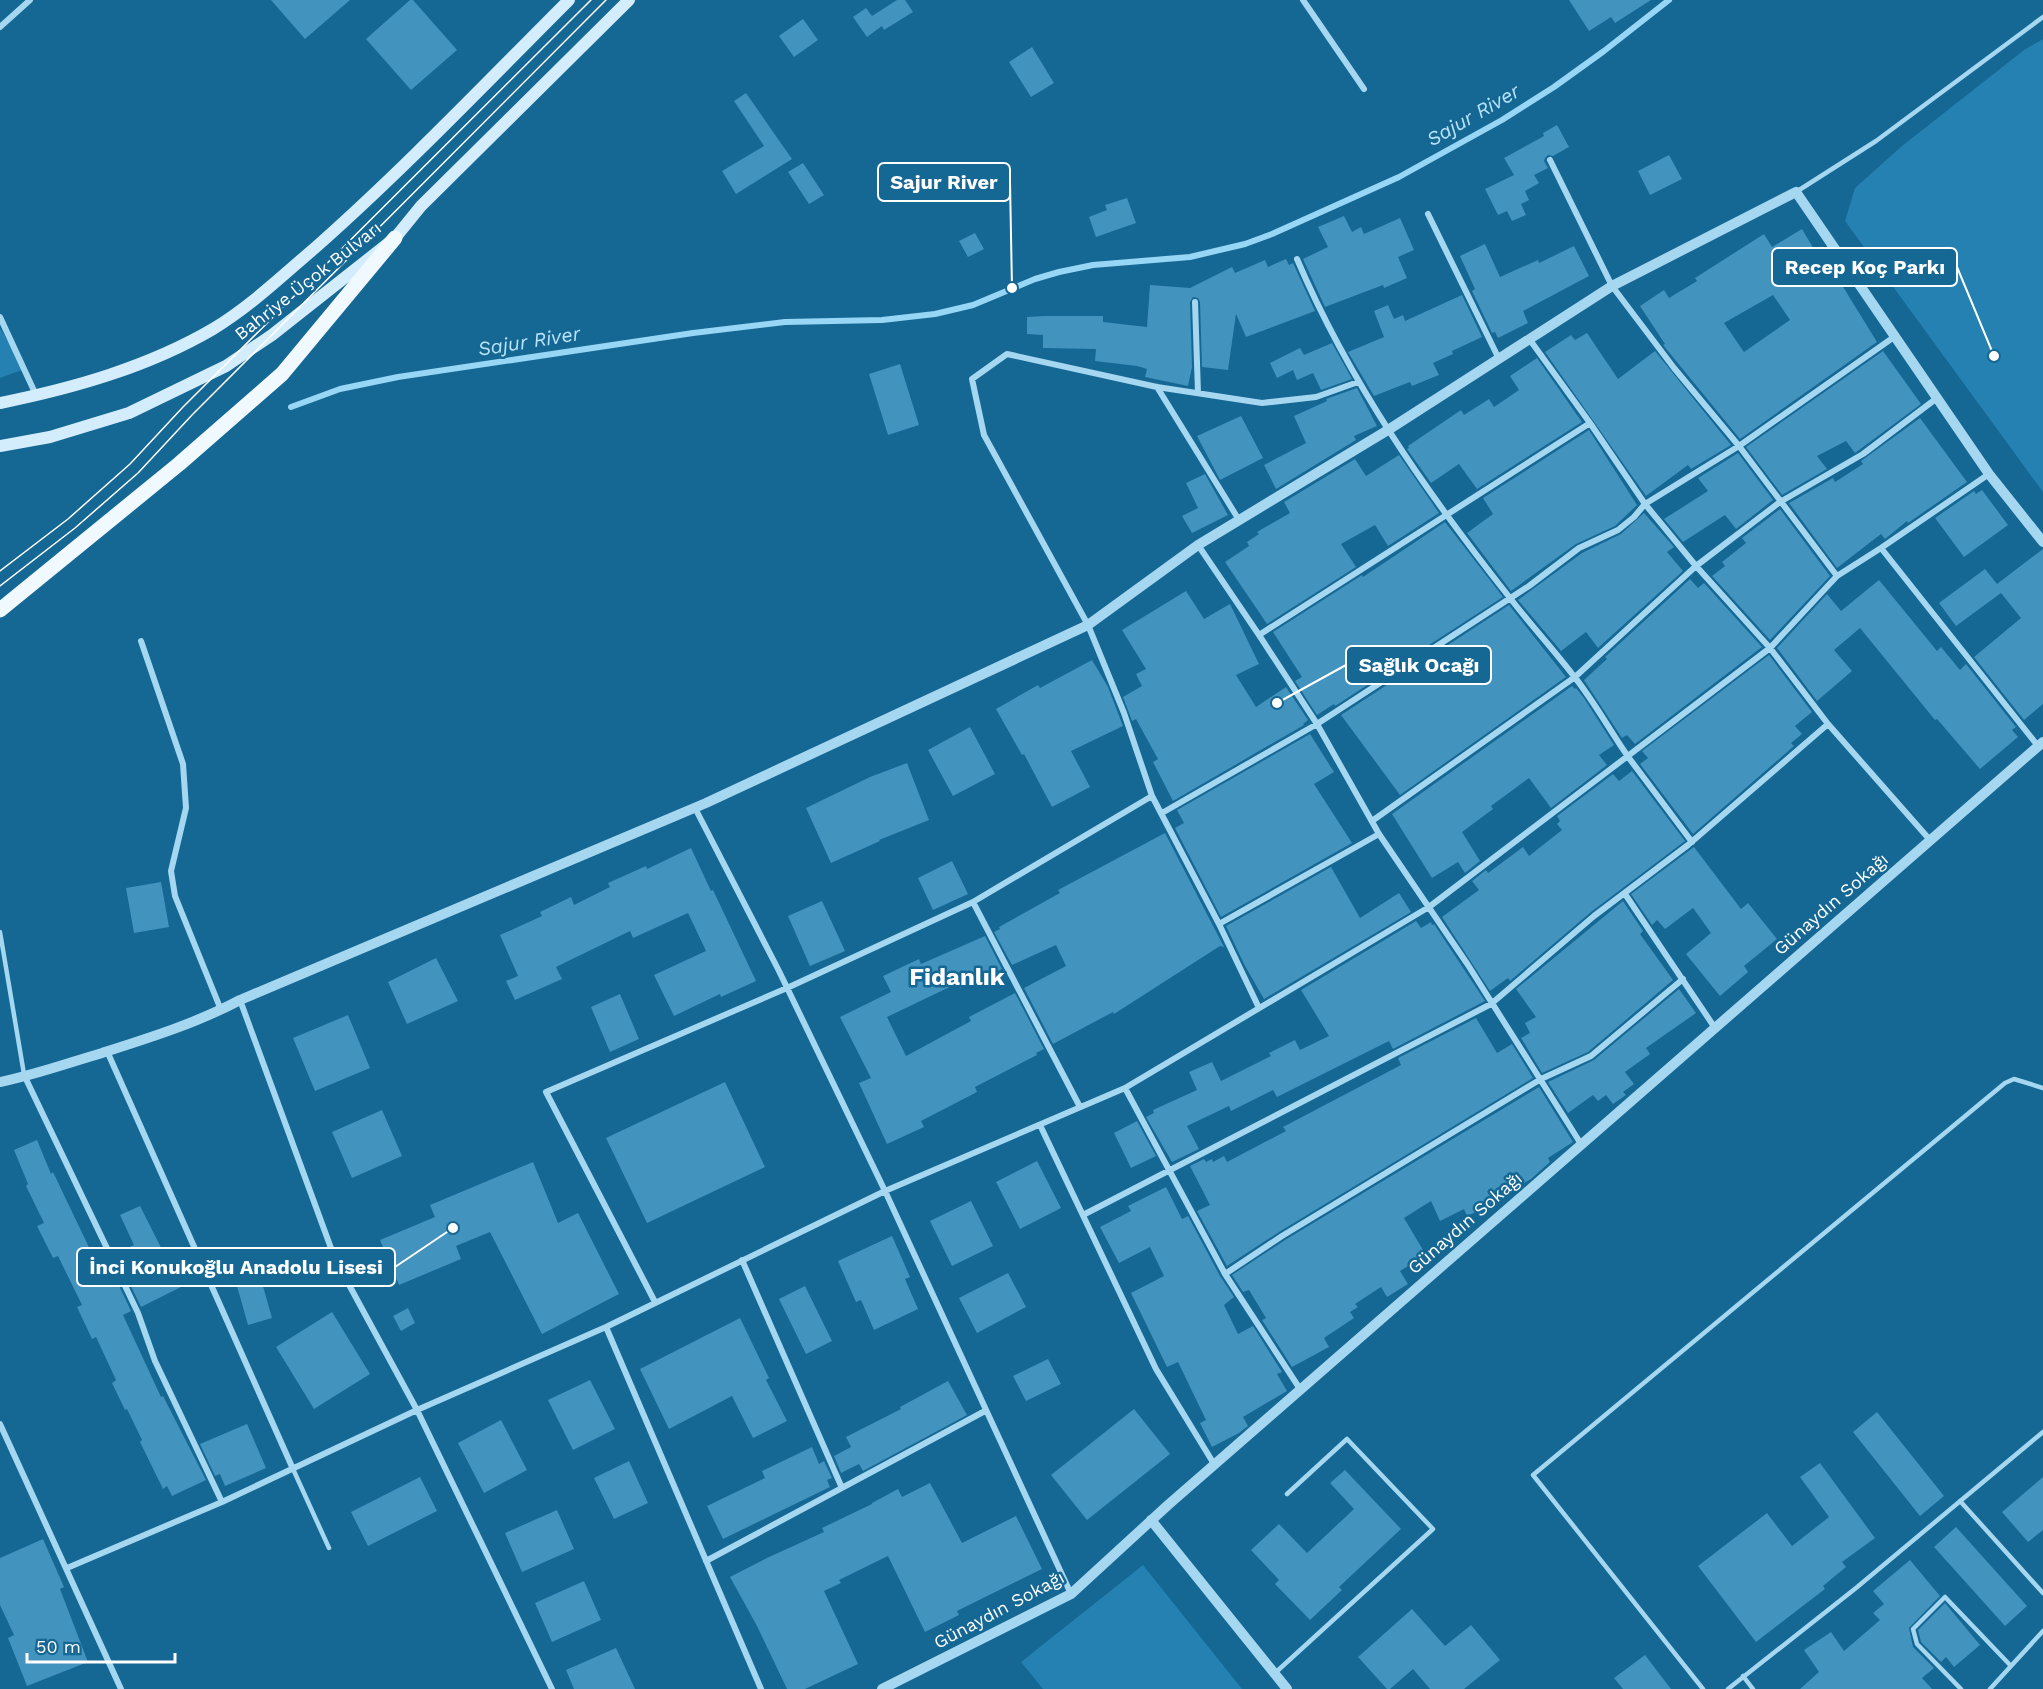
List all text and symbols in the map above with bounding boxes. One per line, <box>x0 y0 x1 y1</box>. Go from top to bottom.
water label: Sajur River <box>1422 78 1525 151</box>
callout: Sajur River <box>878 163 1010 201</box>
text: Sajur River <box>890 170 998 194</box>
street label: Bahriye Üçok Bulvarı <box>230 217 385 344</box>
callout: Recep Koç Parkı <box>1772 248 1957 286</box>
text: Recep Koç Parkı <box>1785 255 1945 279</box>
water label: Sajur River <box>476 321 583 361</box>
callout: Sağlık Ocağı <box>1346 646 1491 684</box>
text: Sağlık Ocağı <box>1359 653 1479 677</box>
street label: Günaydın Sokağı <box>1769 848 1892 959</box>
district label: Fidanlık <box>909 963 1005 991</box>
street label: Günaydın Sokağı <box>1403 1167 1526 1278</box>
callout: İnci Konukoğlu Anadolu Lisesi <box>77 1248 395 1286</box>
text: İnci Konukoğlu Anadolu Lisesi <box>89 1255 383 1279</box>
street label: Günaydın Sokağı <box>930 1566 1067 1653</box>
scale bar <box>27 1626 176 1664</box>
text: 50 m <box>36 1636 81 1657</box>

